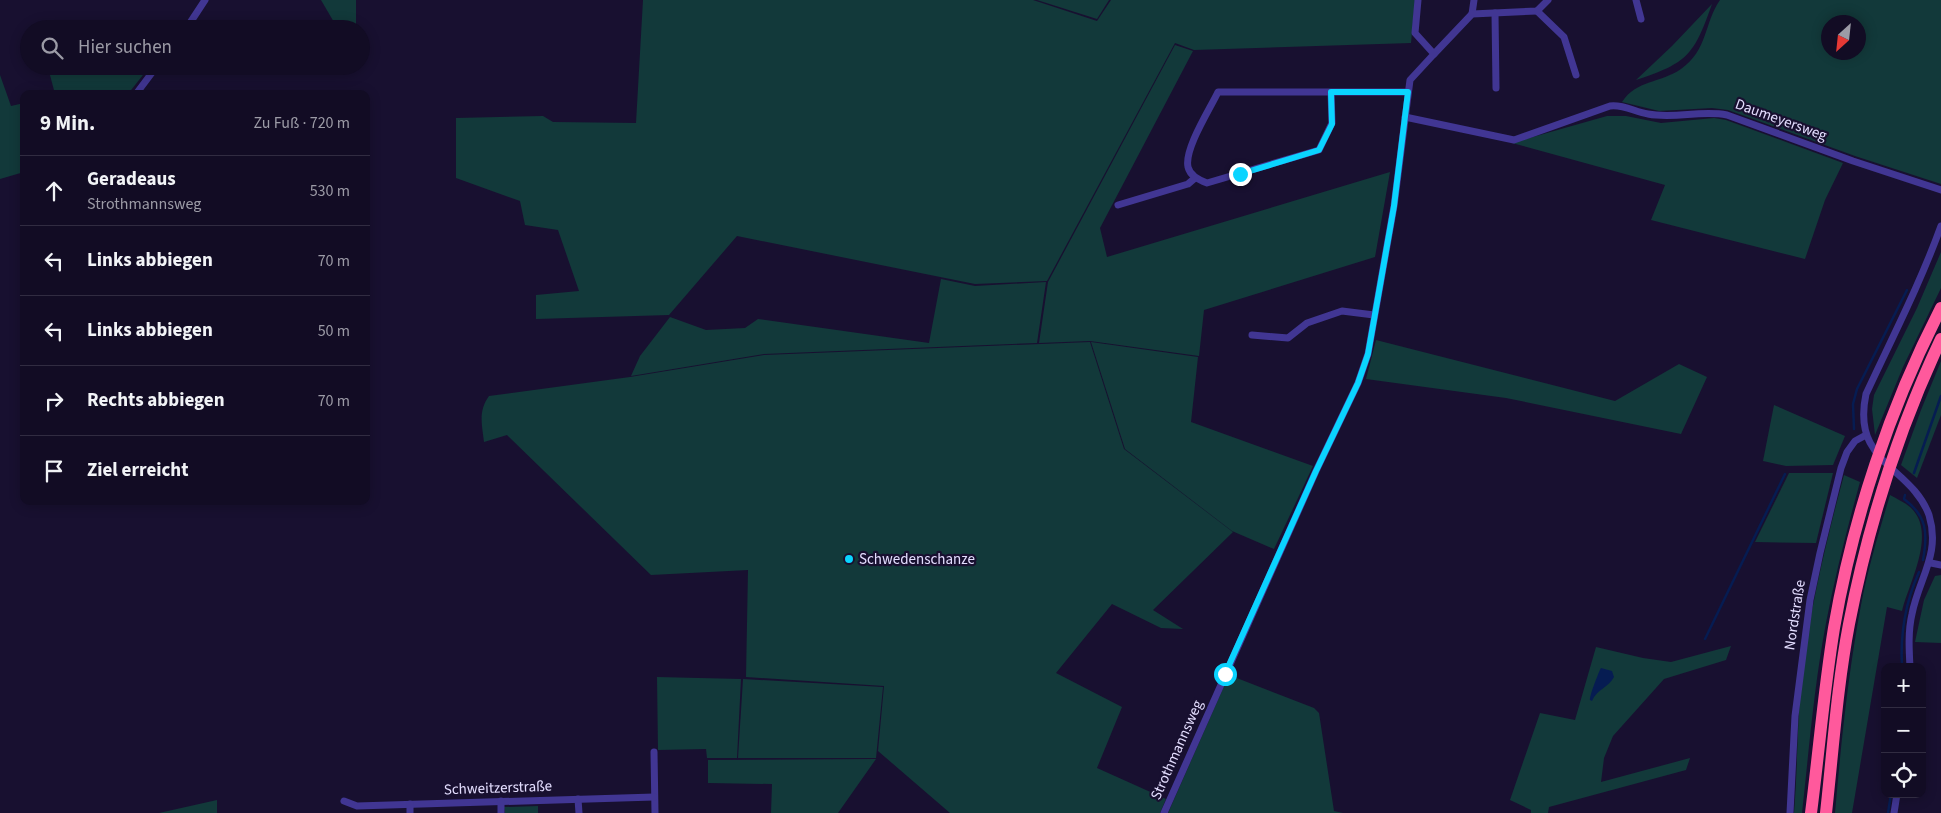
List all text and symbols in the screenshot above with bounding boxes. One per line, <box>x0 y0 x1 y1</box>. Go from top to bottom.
north arrow <box>1821 15 1866 60</box>
search box <box>20 20 370 75</box>
icon: search <box>38 34 66 62</box>
text: Hier suchen <box>78 34 172 61</box>
street label: Daumeyersweg <box>1732 94 1830 146</box>
text: 9 Min. <box>40 108 95 138</box>
text: Zu Fuß · 720 m <box>254 112 350 134</box>
route end <box>1229 163 1252 186</box>
text: Geradeaus <box>87 166 176 193</box>
icon: ahead <box>40 177 68 205</box>
text: 530 m <box>310 180 350 202</box>
text: Strothmannsweg <box>87 193 201 215</box>
icon: left <box>40 247 68 275</box>
text: Links abbiegen <box>87 247 213 274</box>
text: 70 m <box>318 250 350 272</box>
icon: left <box>40 317 68 345</box>
text: Links abbiegen <box>87 317 213 344</box>
text: 50 m <box>318 320 350 342</box>
icon: right <box>40 387 68 415</box>
text: Rechts abbiegen <box>87 387 225 414</box>
text: 70 m <box>318 390 350 412</box>
icon: arrive <box>40 457 68 485</box>
text: Ziel erreicht <box>87 457 188 484</box>
place label: Schwedenschanze <box>859 549 975 570</box>
marker: Schwedenschanze <box>843 553 855 565</box>
street label: Nordstraße <box>1779 578 1811 652</box>
route start <box>1214 663 1237 686</box>
map controls <box>1881 663 1926 798</box>
button: + <box>1881 663 1926 708</box>
street label: Strothmannsweg <box>1146 696 1209 803</box>
button: − <box>1881 708 1926 753</box>
button: locate <box>1881 753 1926 798</box>
street label: Schweitzerstraße <box>444 776 552 800</box>

